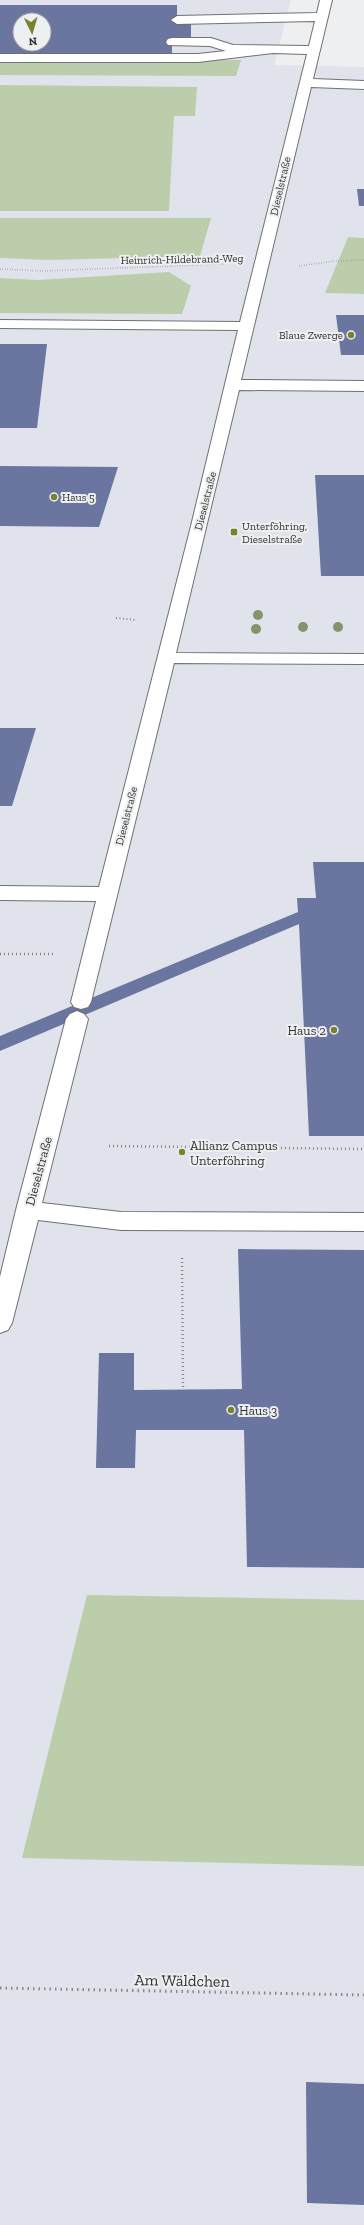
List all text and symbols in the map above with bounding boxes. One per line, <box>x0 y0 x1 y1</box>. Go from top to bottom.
north arrow <box>12 12 52 52</box>
text: N <box>27 35 38 48</box>
street label: Dieselstraße <box>267 155 294 217</box>
street label: Heinrich-Hildebrand-Weg <box>121 252 243 267</box>
place label: Blaue Zwerge <box>279 329 343 342</box>
marker: Blaue Zwerge <box>346 330 356 340</box>
street label: Dieselstraße <box>192 470 219 532</box>
place label: Haus 5 <box>62 491 95 504</box>
marker: Haus 5 <box>49 492 59 502</box>
place label: Unterföhring, Dieselstraße <box>242 520 307 546</box>
marker: Unterföhring, Dieselstraße <box>229 527 239 537</box>
street label: Dieselstraße <box>113 785 140 847</box>
place label: Haus 2 <box>287 1023 326 1038</box>
marker: Haus 2 <box>329 1025 339 1035</box>
street label: Dieselstraße <box>22 1135 55 1207</box>
place label: Allianz Campus Unterföhring <box>190 1138 278 1168</box>
marker: Allianz Campus Unterföhring <box>177 1147 187 1157</box>
place label: Haus 3 <box>239 1403 277 1418</box>
marker: Haus 3 <box>226 1405 236 1415</box>
street label: Am Wäldchen <box>134 1970 231 1991</box>

